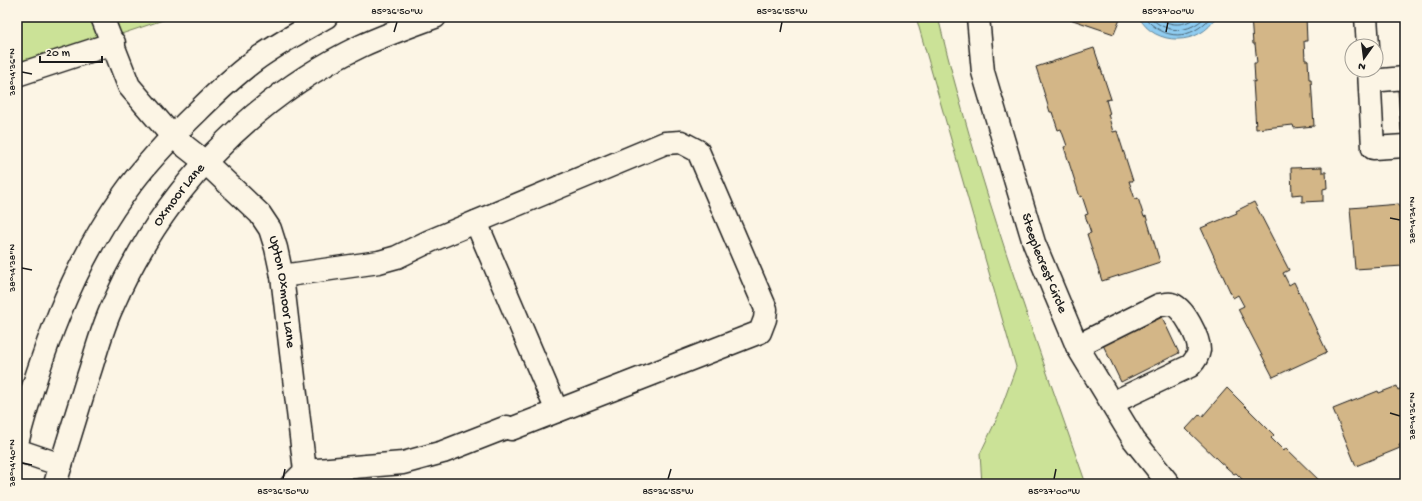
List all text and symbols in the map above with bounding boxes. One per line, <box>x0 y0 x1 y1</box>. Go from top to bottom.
text: 85°36'50"W <box>371 6 423 18</box>
text: 85°36'55"W <box>756 6 808 18</box>
text: 85°37'00"W <box>1142 6 1195 18</box>
scale bar <box>40 38 102 64</box>
north arrow <box>1344 38 1384 78</box>
text: 20 m <box>46 47 71 61</box>
text: 38°14'36"N <box>7 48 19 97</box>
text: N <box>1357 59 1367 72</box>
street label: Oxmoor Lane <box>149 159 209 230</box>
text: 38°14'34"N <box>1407 196 1419 245</box>
street label: Steeplecrest Circle <box>1017 211 1071 316</box>
street label: Upton Oxmoor Lane <box>264 234 299 350</box>
text: 38°14'38"N <box>7 244 19 293</box>
text: 38°14'36"N <box>1407 392 1419 441</box>
text: 38°14'40"N <box>7 439 19 488</box>
text: 85°36'50"W <box>257 486 309 498</box>
text: 85°36'55"W <box>642 486 694 498</box>
text: 85°37'00"W <box>1028 486 1081 498</box>

